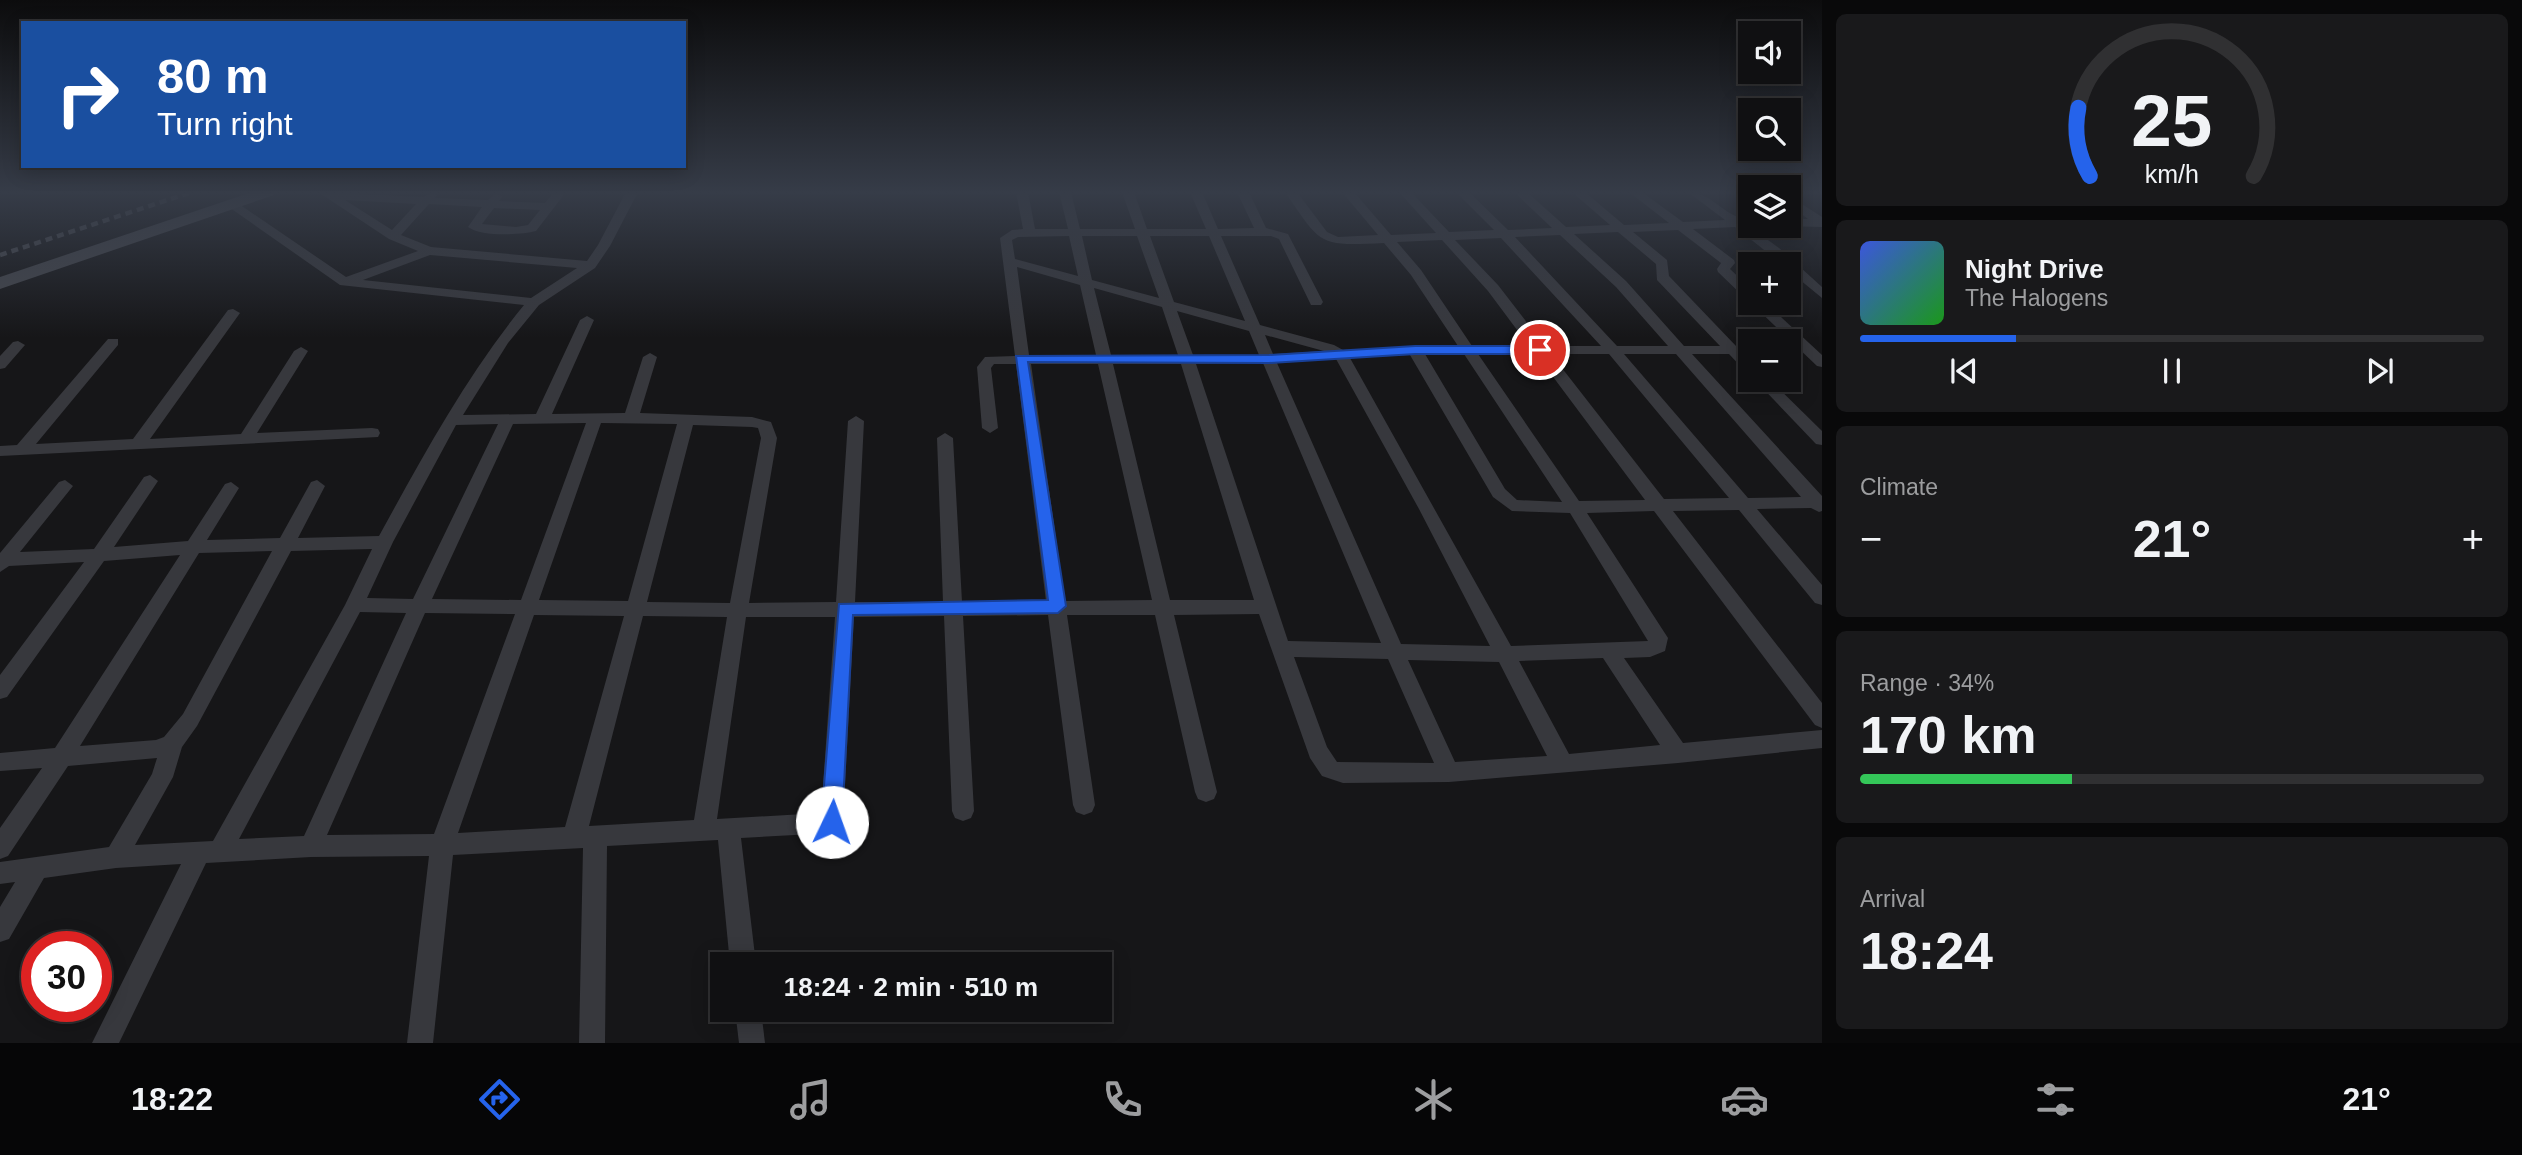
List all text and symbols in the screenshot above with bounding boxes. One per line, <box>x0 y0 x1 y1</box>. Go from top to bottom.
map controls <box>1738 21 1801 392</box>
button: sound <box>1738 21 1801 84</box>
icon: right <box>42 49 133 140</box>
text: 80 m <box>157 49 269 103</box>
text: 25 <box>2132 80 2212 161</box>
button: search <box>1738 98 1801 161</box>
text: Turn right <box>157 106 293 142</box>
text: km/h <box>2145 160 2199 188</box>
button: layers <box>1738 175 1801 238</box>
button: + <box>1738 252 1801 315</box>
text: Night Drive <box>1965 254 2104 284</box>
text: The Halogens <box>1965 285 2108 311</box>
pin <box>1510 320 1570 380</box>
button: − <box>1738 329 1801 392</box>
icon: arrive <box>1521 331 1559 369</box>
icon: previous <box>1945 352 1983 390</box>
icon: pause <box>2153 352 2191 390</box>
icon: next <box>2361 352 2399 390</box>
text: Climate <box>1860 474 1938 500</box>
text: 21° <box>2133 510 2211 568</box>
text: − <box>1860 518 1882 560</box>
text: + <box>2462 518 2484 560</box>
text: Range · 34% <box>1860 670 1994 696</box>
text: 170 km <box>1860 706 2036 764</box>
position arrow <box>795 785 869 859</box>
text: Arrival <box>1860 886 1925 912</box>
text: 18:24 <box>1860 922 1993 980</box>
speed limit sign: 30 <box>21 931 112 1022</box>
text: 18:24 · 2 min · 510 m <box>784 972 1038 1002</box>
icon: directions <box>475 1075 524 1124</box>
icon: music <box>786 1075 835 1124</box>
icon: phone <box>1098 1075 1147 1124</box>
icon: climate <box>1409 1075 1458 1124</box>
icon: car <box>1720 1075 1769 1124</box>
icon: filters <box>2031 1075 2080 1124</box>
text: 18:22 <box>131 1081 213 1117</box>
text: 21° <box>2342 1081 2391 1117</box>

